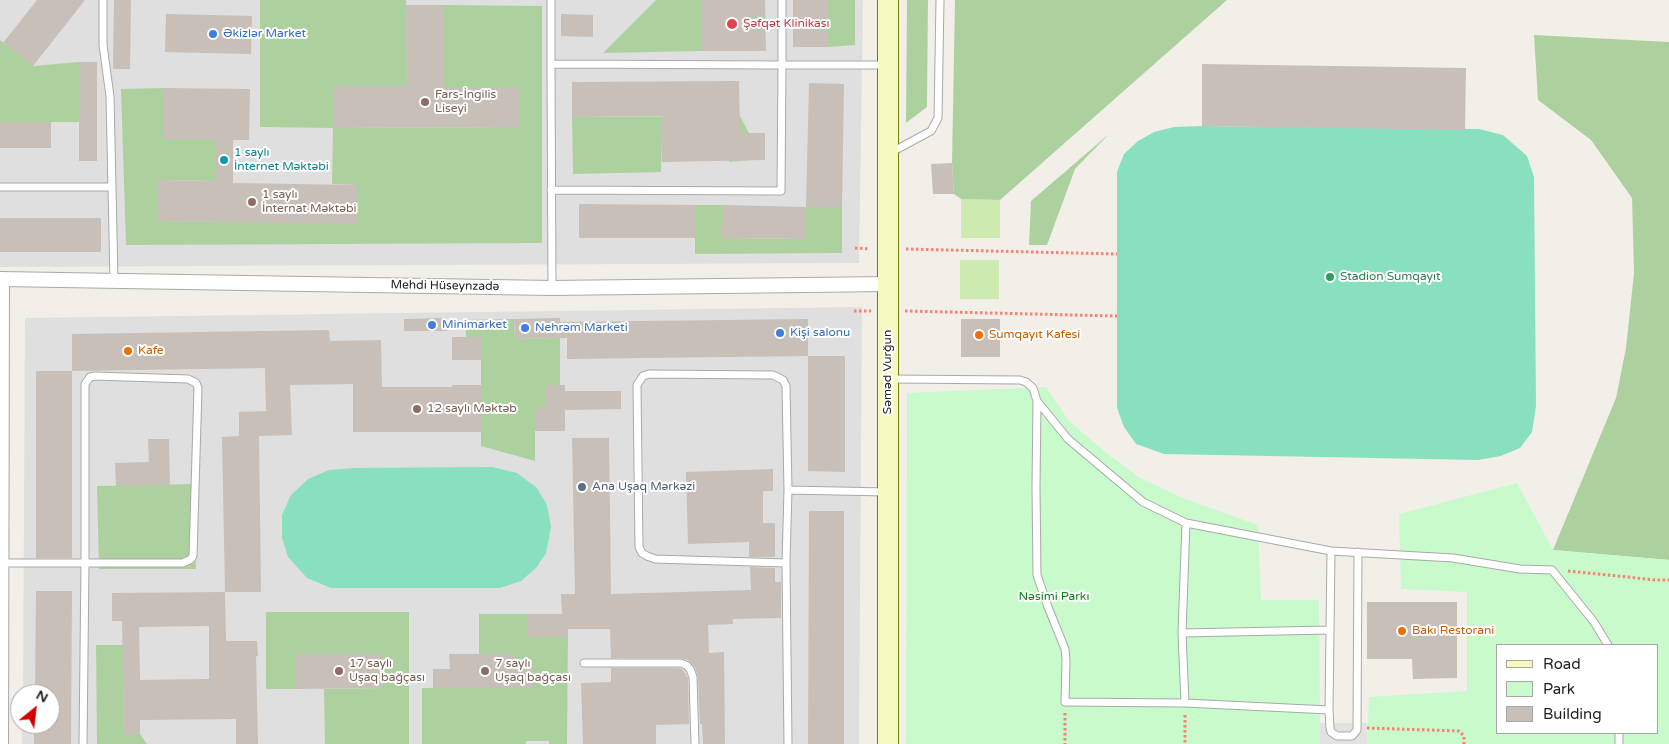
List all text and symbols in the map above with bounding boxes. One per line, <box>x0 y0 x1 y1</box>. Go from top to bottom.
marker: Şəfqət Klinikası <box>725 17 739 31</box>
place label: Şəfqət Klinikası <box>743 17 830 31</box>
place label: Əkizlər Market <box>223 27 306 41</box>
marker: Əkizlər Market <box>207 28 219 40</box>
place label: Fars-İngilis Liseyi <box>435 88 496 116</box>
marker: Fars-İngilis Liseyi <box>419 96 431 108</box>
place label: 1 saylı İnternet Məktəbi <box>234 146 329 174</box>
marker: 1 saylı İnternet Məktəbi <box>218 154 230 166</box>
place label: 1 saylı İnternat Məktəbi <box>262 188 357 216</box>
marker: 1 saylı İnternat Məktəbi <box>246 196 258 208</box>
place label: Stadion Sumqayıt <box>1340 270 1441 284</box>
marker: Stadion Sumqayıt <box>1324 271 1336 283</box>
street label: Mehdi Hüseynzadə <box>391 278 499 294</box>
place label: Minimarket <box>442 318 507 332</box>
marker: Minimarket <box>426 319 438 331</box>
place label: Nehrəm Marketi <box>535 321 628 335</box>
marker: Nehrəm Marketi <box>519 322 531 334</box>
place label: Kişi salonu <box>790 326 850 340</box>
marker: Kişi salonu <box>774 327 786 339</box>
place label: Sumqayıt Kafesi <box>989 328 1080 342</box>
marker: Sumqayıt Kafesi <box>973 329 985 341</box>
street label: Səməd Vurğun <box>881 330 895 414</box>
place label: Kafe <box>138 344 164 358</box>
marker: Kafe <box>122 345 134 357</box>
place label: 12 saylı Məktəb <box>427 402 517 416</box>
marker: 12 saylı Məktəb <box>411 403 423 415</box>
place label: Ana Uşaq Mərkəzi <box>592 480 695 494</box>
marker: Ana Uşaq Mərkəzi <box>576 481 588 493</box>
park label: Nəsimi Parkı <box>1019 590 1089 604</box>
place label: Bakı Restorani <box>1412 624 1494 638</box>
marker: Bakı Restorani <box>1396 625 1408 637</box>
legend <box>1496 644 1659 734</box>
text: Road <box>1543 655 1581 673</box>
place label: 17 saylı Uşaq bağçası <box>349 657 425 685</box>
place label: 7 saylı Uşaq bağçası <box>495 657 571 685</box>
marker: 17 saylı Uşaq bağçası <box>333 665 345 677</box>
marker: 7 saylı Uşaq bağçası <box>479 665 491 677</box>
text: Park <box>1543 680 1575 698</box>
north arrow <box>10 684 60 734</box>
text: N <box>33 686 51 706</box>
text: Building <box>1543 705 1602 723</box>

